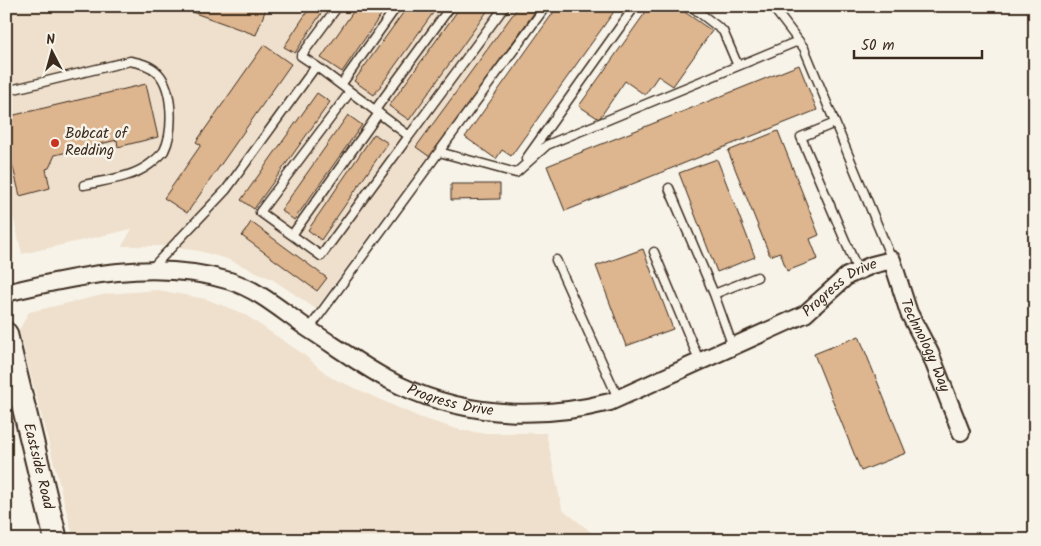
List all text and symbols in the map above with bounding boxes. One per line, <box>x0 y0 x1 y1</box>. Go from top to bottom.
north arrow <box>28 28 78 78</box>
scale bar <box>854 28 981 60</box>
text: N <box>45 29 56 51</box>
text: 50 m <box>861 34 895 58</box>
place label: Bobcat of Redding <box>65 122 129 163</box>
marker: Bobcat of Redding <box>49 137 61 149</box>
street label: Progress Drive <box>797 252 880 323</box>
street label: Technology Way <box>893 296 957 397</box>
street label: Progress Drive <box>403 378 495 423</box>
street label: Eastside Road <box>16 420 60 512</box>

